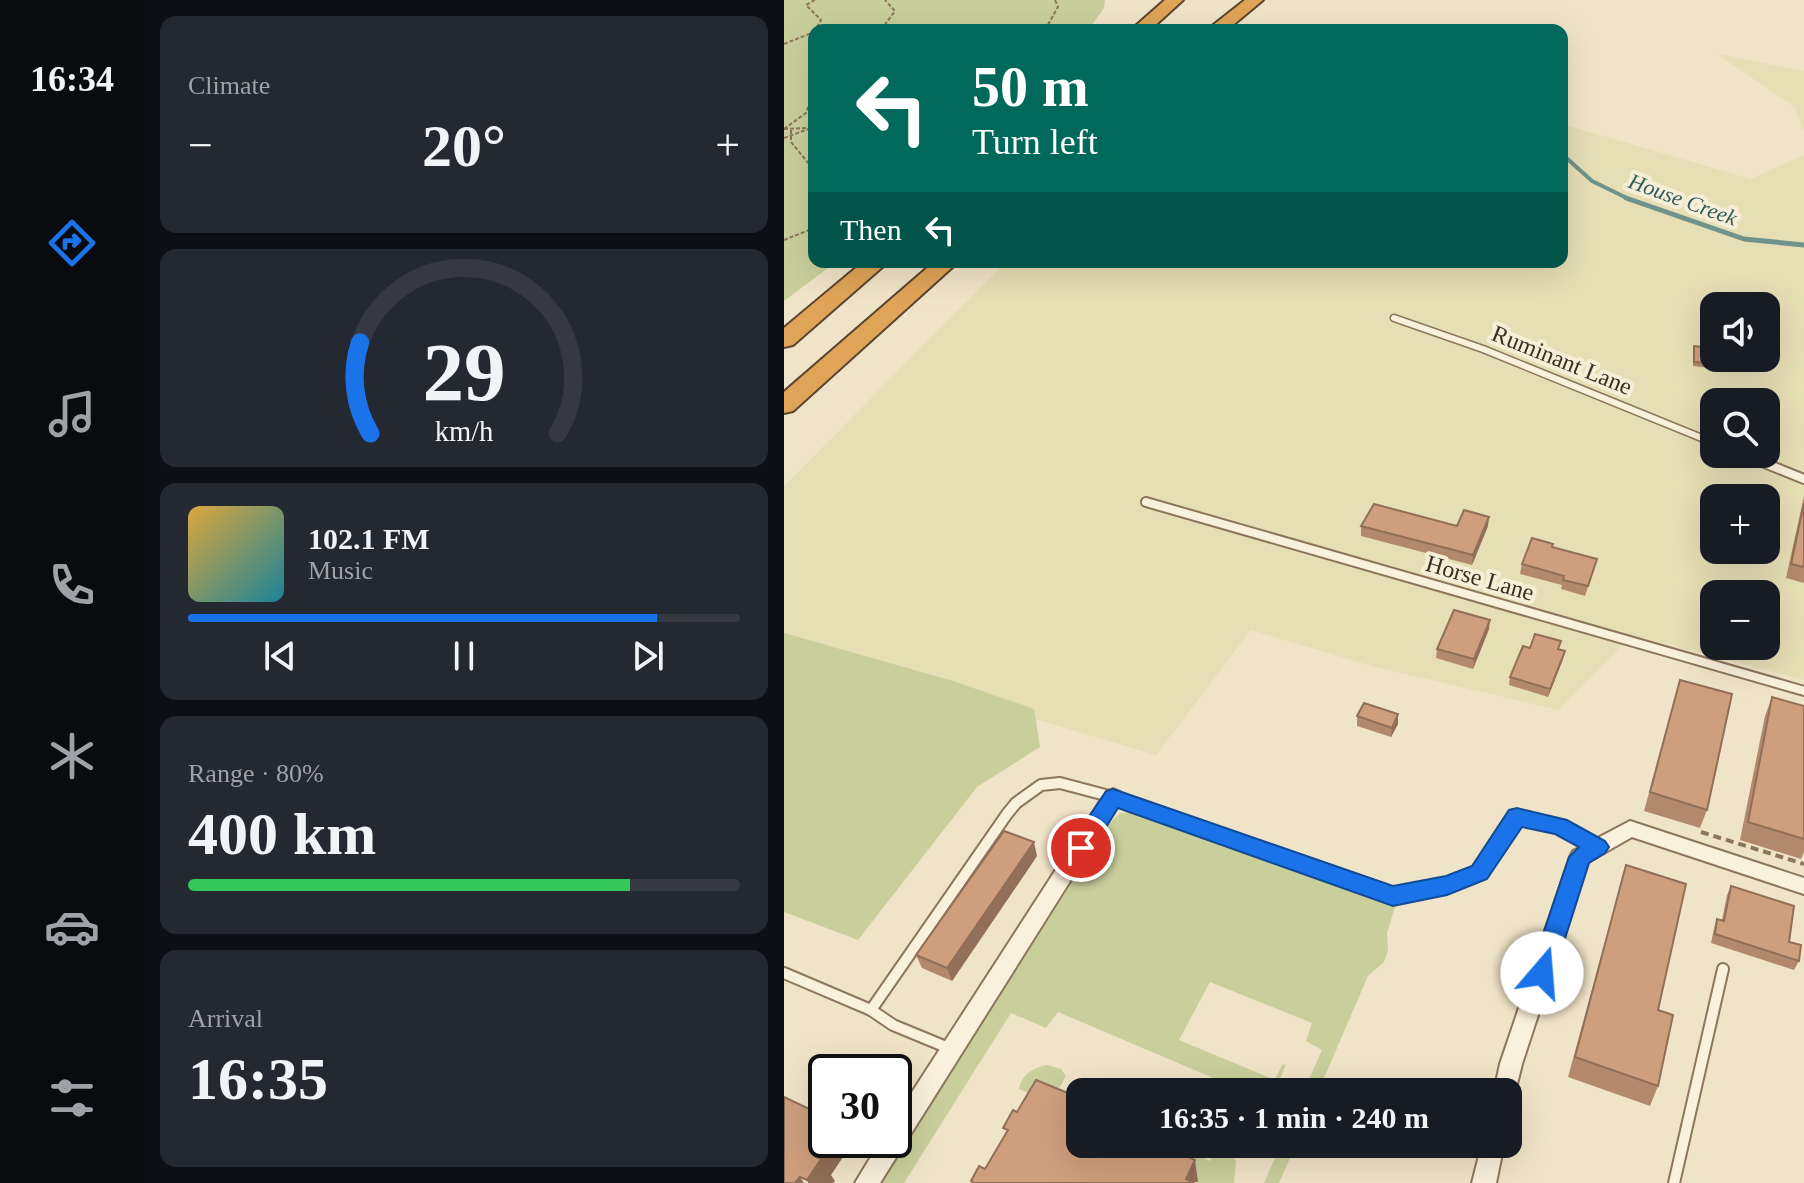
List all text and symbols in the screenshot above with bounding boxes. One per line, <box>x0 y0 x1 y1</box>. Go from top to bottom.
icon: left <box>840 56 944 160</box>
text: 50 m <box>972 56 1089 118</box>
text: 16:34 <box>30 59 114 99</box>
text: Climate <box>188 71 270 100</box>
text: 20° <box>422 113 506 179</box>
text: − <box>188 121 213 170</box>
text: + <box>715 121 740 170</box>
text: Turn left <box>972 122 1098 162</box>
water label: House Creek <box>1624 168 1742 231</box>
icon: left <box>918 208 962 252</box>
text: Then <box>840 213 902 246</box>
icon: directions <box>44 215 100 271</box>
map controls <box>1700 292 1780 660</box>
button: sound <box>1700 292 1780 372</box>
street label: Ruminant Lane <box>1488 320 1636 400</box>
text: 29 <box>422 326 506 418</box>
icon: music <box>44 386 100 442</box>
button: search <box>1700 388 1780 468</box>
text: km/h <box>435 416 493 447</box>
button: + <box>1700 484 1780 564</box>
text: 102.1 FM <box>308 522 430 555</box>
street label: Horse Lane <box>1423 550 1537 606</box>
text: Music <box>308 556 373 585</box>
icon: phone <box>44 557 100 613</box>
button: − <box>1700 580 1780 660</box>
icon: previous <box>258 634 302 678</box>
icon: pause <box>442 634 486 678</box>
icon: next <box>626 634 670 678</box>
icon: climate <box>44 728 100 784</box>
text: Range · 80% <box>188 759 324 788</box>
text: 400 km <box>188 801 376 867</box>
pin <box>1047 814 1115 882</box>
icon: arrive <box>1059 826 1103 870</box>
icon: car <box>44 899 100 955</box>
position arrow <box>1500 931 1584 1015</box>
text: Arrival <box>188 1004 263 1033</box>
text: 16:35 <box>188 1046 328 1112</box>
speed limit sign: 30 <box>808 1054 912 1158</box>
icon: filters <box>44 1070 100 1126</box>
text: 16:35 · 1 min · 240 m <box>1159 1101 1429 1134</box>

